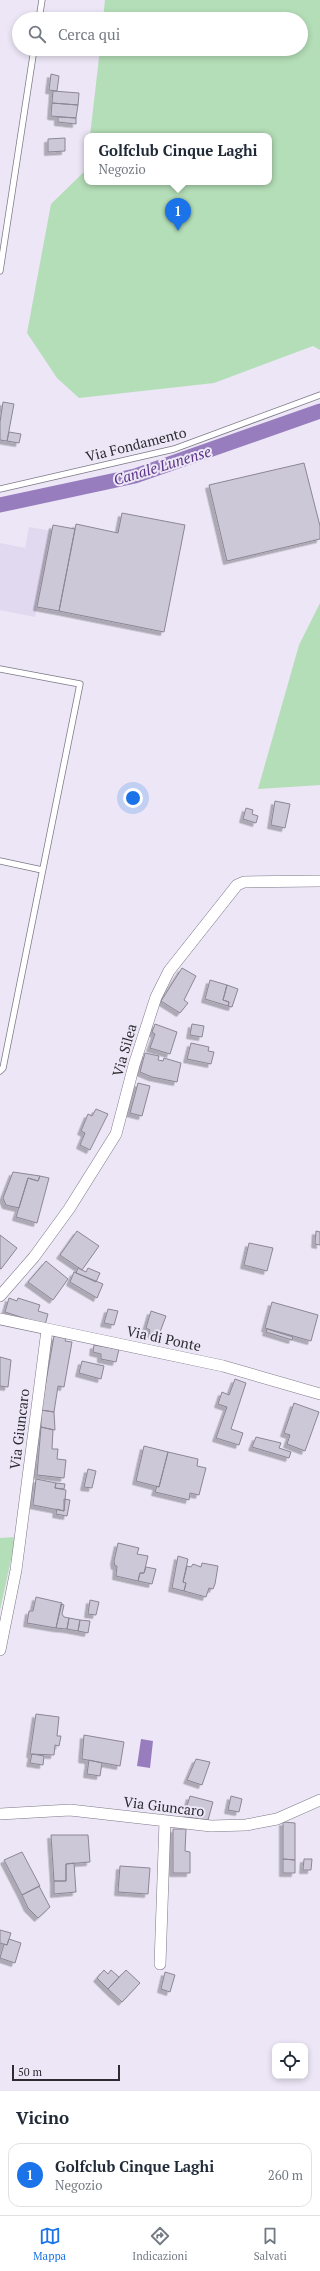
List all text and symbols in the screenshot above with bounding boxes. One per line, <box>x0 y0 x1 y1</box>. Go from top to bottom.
search box <box>12 12 308 56</box>
icon: search <box>26 23 48 45</box>
text: Cerca qui <box>58 24 120 44</box>
popup <box>84 133 272 185</box>
text: Golfclub Cinque Laghi <box>98 140 258 160</box>
text: Negozio <box>98 160 146 178</box>
pin: 1 <box>165 198 191 231</box>
street label: Via Fondamento <box>84 422 189 466</box>
water label: Canale Lunense <box>111 441 213 489</box>
your location <box>123 788 143 808</box>
street label: Via Silea <box>107 1021 141 1079</box>
street label: Via di Ponte <box>125 1321 203 1355</box>
street label: Via Giuncaro <box>5 1387 33 1470</box>
street label: Via Giuncaro <box>123 1792 206 1820</box>
map controls <box>272 2043 308 2079</box>
button: locate <box>272 2043 308 2079</box>
scale bar <box>12 2063 120 2082</box>
text: 50 m <box>18 2065 42 2079</box>
text: Vicino <box>16 2106 69 2129</box>
text: Golfclub Cinque Laghi <box>55 2156 214 2176</box>
text: 1 <box>26 2166 34 2184</box>
text: 260 m <box>268 2166 303 2184</box>
text: Negozio <box>55 2176 102 2194</box>
tab: Mappa <box>33 2225 66 2263</box>
tab: Indicazioni <box>132 2225 187 2263</box>
tab: Salvati <box>254 2225 287 2263</box>

